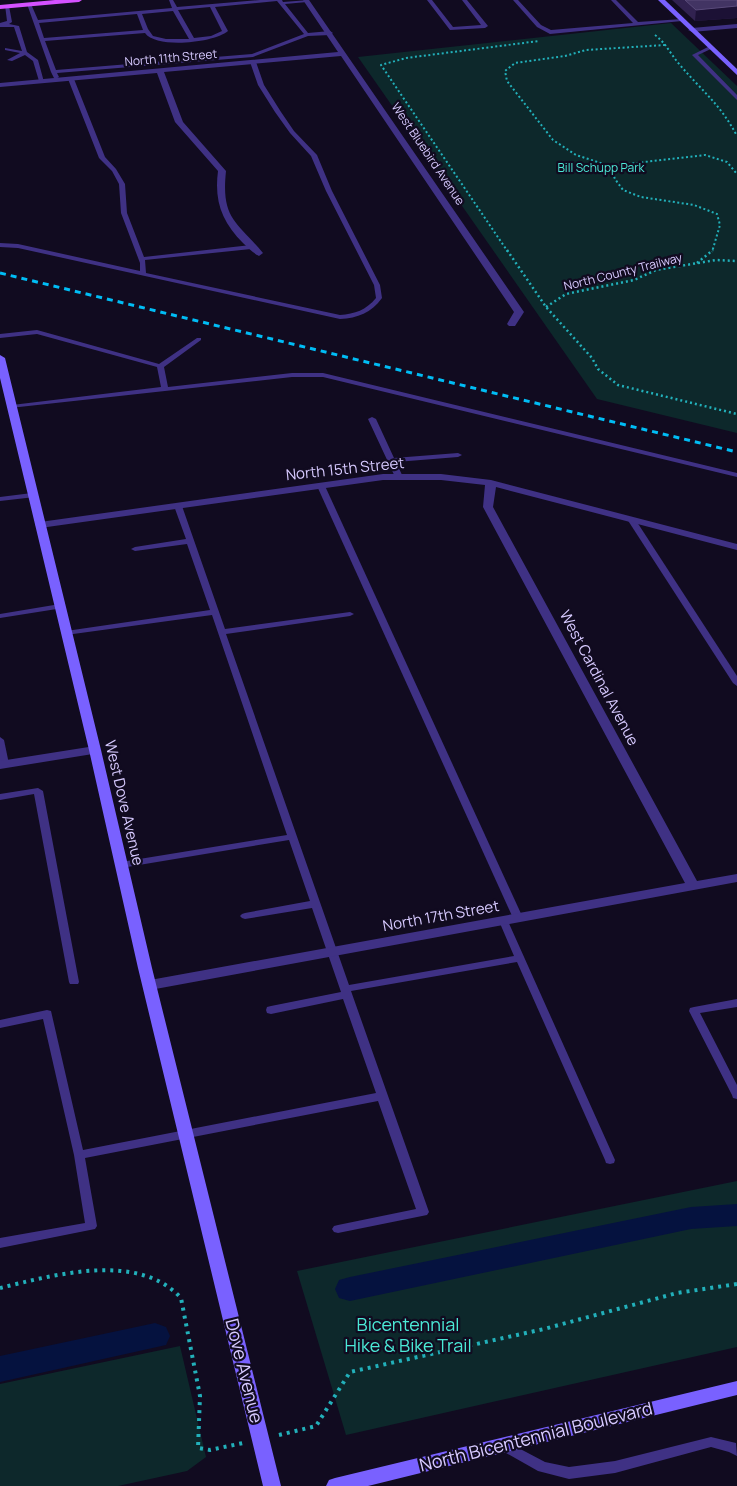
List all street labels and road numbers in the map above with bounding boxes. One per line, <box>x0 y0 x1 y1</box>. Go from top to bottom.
street label: North 11th Street <box>124 45 218 70</box>
street label: West Bluebird Avenue <box>388 99 469 208</box>
street label: North County Trailway <box>562 248 685 294</box>
street label: North 15th Street <box>285 452 405 485</box>
street label: West Cardinal Avenue <box>555 606 644 749</box>
street label: West Dove Avenue <box>100 738 149 868</box>
street label: North 17th Street <box>381 895 501 936</box>
street label: Dove Avenue <box>220 1316 270 1426</box>
street label: North Bicentennial Boulevard <box>417 1395 655 1477</box>

